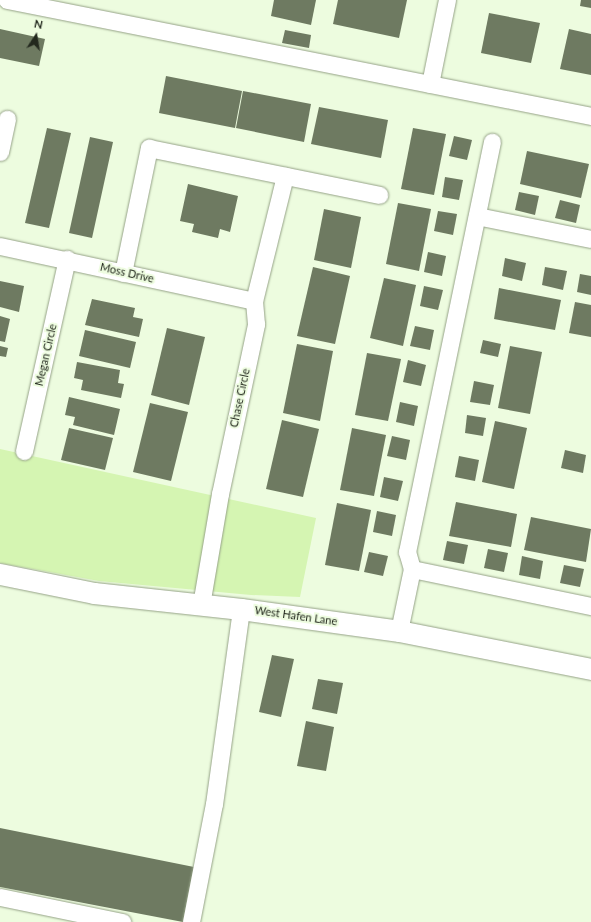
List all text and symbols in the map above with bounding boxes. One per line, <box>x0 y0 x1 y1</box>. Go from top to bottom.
north arrow <box>16 16 56 56</box>
text: N <box>33 17 44 31</box>
street label: Moss Drive <box>99 260 155 286</box>
street label: Megan Circle <box>32 323 60 387</box>
street label: Chase Circle <box>227 367 253 429</box>
street label: West Hafen Lane <box>254 604 338 628</box>

